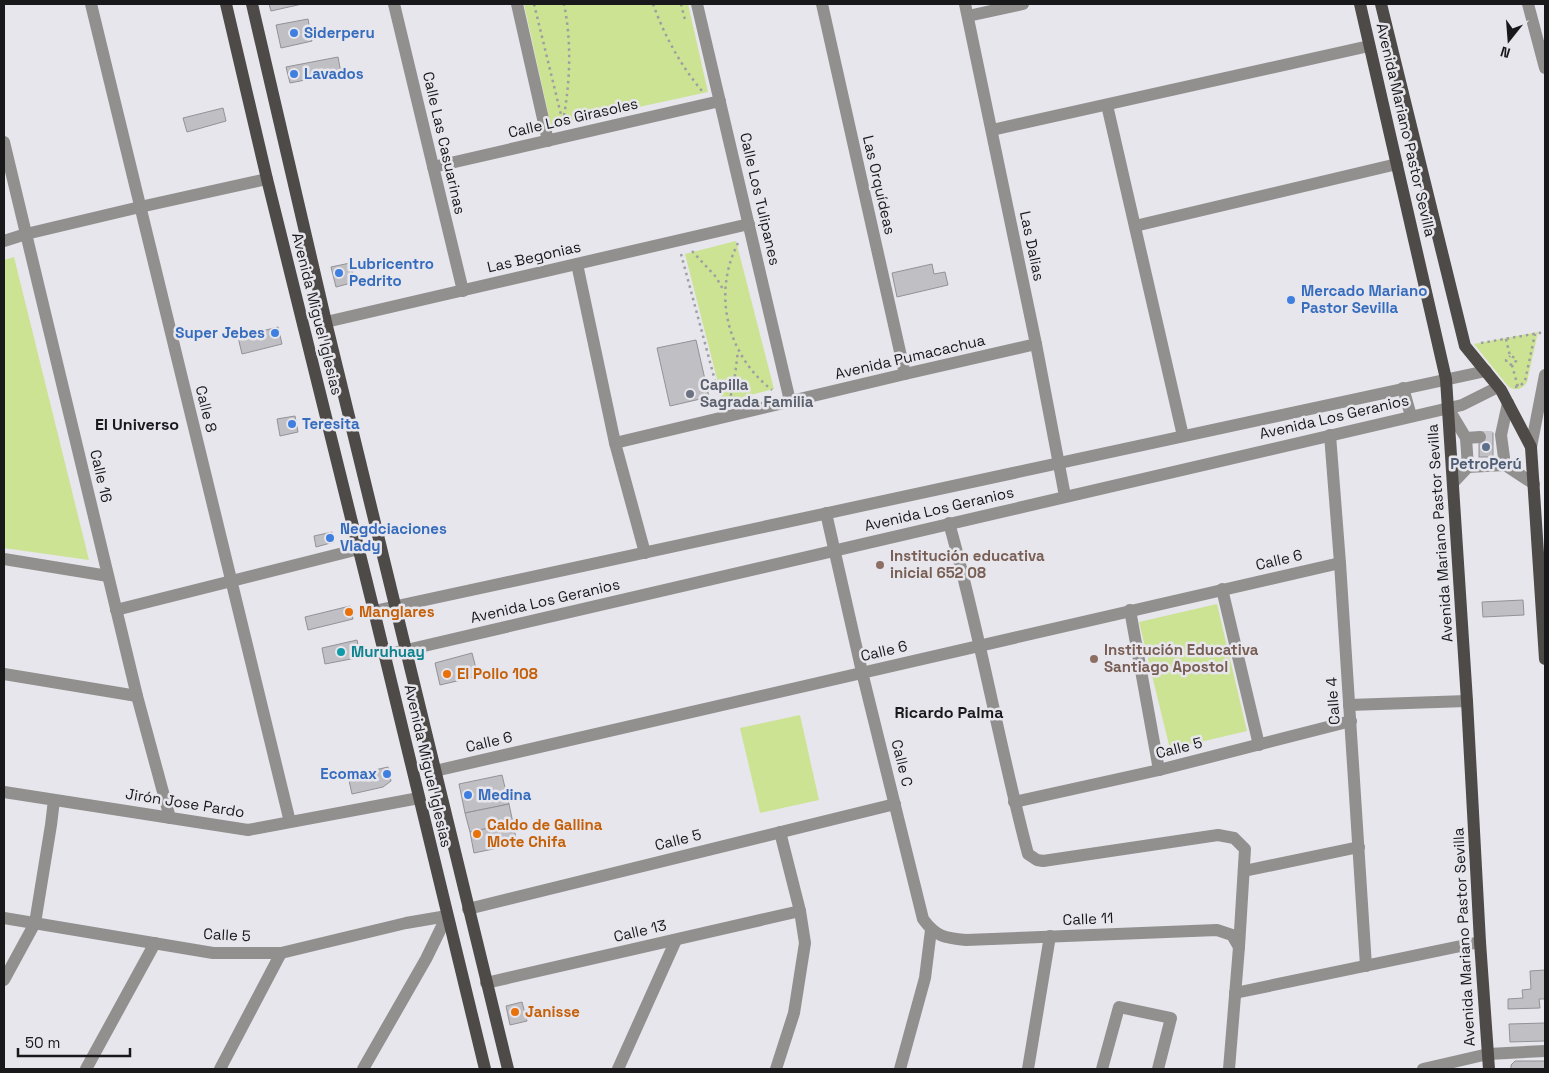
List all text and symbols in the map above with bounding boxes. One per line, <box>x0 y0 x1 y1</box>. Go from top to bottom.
north arrow <box>1484 15 1534 65</box>
street label: Avenida Mariano Pastor Sevilla <box>1373 21 1440 239</box>
place label: Siderperu <box>304 23 375 42</box>
marker: Siderperu <box>288 27 300 39</box>
text: N <box>1498 42 1512 62</box>
place label: Lavados <box>304 64 364 83</box>
marker: Lavados <box>288 68 300 80</box>
street label: Calle Las Casuarinas <box>419 70 470 216</box>
street label: Calle Los Girasoles <box>506 93 640 142</box>
street label: Calle Los Tulipanes <box>736 131 785 267</box>
street label: Las Orquídeas <box>859 133 900 237</box>
street label: Las Dalias <box>1016 209 1049 283</box>
street label: Avenida Miguel Iglesias <box>288 231 347 397</box>
street label: Las Begonias <box>485 236 583 277</box>
place label: Lubricentro Pedrito <box>349 254 434 290</box>
marker: Lubricentro Pedrito <box>333 267 345 279</box>
place label: Mercado Mariano Pastor Sevilla <box>1301 281 1427 317</box>
marker: Mercado Mariano Pastor Sevilla <box>1285 294 1297 306</box>
place label: Super Jebes <box>175 323 265 342</box>
marker: Super Jebes <box>269 327 281 339</box>
street label: Avenida Pumacachua <box>833 330 987 383</box>
place label: Capilla Sagrada Familia <box>700 375 814 411</box>
street label: Calle 8 <box>191 383 221 434</box>
marker: Capilla Sagrada Familia <box>684 388 696 400</box>
street label: Avenida Los Geranios <box>1257 390 1411 443</box>
district label: El Universo <box>95 414 179 435</box>
place label: Teresita <box>302 414 360 433</box>
marker: Teresita <box>286 418 298 430</box>
street label: Avenida Mariano Pastor Sevilla <box>1422 423 1457 643</box>
marker: PetroPerú <box>1480 441 1492 453</box>
street label: Calle 16 <box>86 448 117 504</box>
place label: PetroPerú <box>1450 454 1522 473</box>
street label: Avenida Los Geranios <box>862 482 1016 535</box>
place label: Negdciaciones Vlady <box>340 519 447 555</box>
marker: Negdciaciones Vlady <box>324 532 336 544</box>
street label: Calle 6 <box>1254 545 1304 574</box>
place label: Institución educativa inicial 652 08 <box>890 546 1045 582</box>
marker: Institución educativa inicial 652 08 <box>874 559 886 571</box>
street label: Avenida Los Geranios <box>468 574 622 627</box>
place label: Manglares <box>359 602 435 621</box>
marker: Manglares <box>343 606 355 618</box>
street label: Calle 6 <box>859 636 909 665</box>
place label: Institución Educativa Santiago Apostol <box>1104 640 1259 676</box>
place label: Muruhuay <box>351 642 425 661</box>
marker: Muruhuay <box>335 646 347 658</box>
marker: Institución Educativa Santiago Apostol <box>1088 653 1100 665</box>
place label: El Pollo 108 <box>457 664 538 683</box>
marker: El Pollo 108 <box>441 668 453 680</box>
street label: Calle 4 <box>1321 677 1344 725</box>
street label: Avenida Miguel Iglesias <box>400 683 457 849</box>
district label: Ricardo Palma <box>894 702 1004 723</box>
street label: Calle 6 <box>464 727 514 756</box>
street label: Calle 5 <box>1154 733 1204 762</box>
street label: Calle C <box>887 737 918 788</box>
place label: Ecomax <box>320 764 377 783</box>
marker: Ecomax <box>381 768 393 780</box>
street label: Jirón Jose Pardo <box>124 784 246 821</box>
place label: Medina <box>478 785 532 804</box>
marker: Medina <box>462 789 474 801</box>
place label: Caldo de Gallina Mote Chifa <box>487 815 603 851</box>
street label: Calle 5 <box>653 825 703 854</box>
street label: Avenida Mariano Pastor Sevilla <box>1448 827 1479 1047</box>
marker: Caldo de Gallina Mote Chifa <box>471 828 483 840</box>
street label: Calle 11 <box>1062 908 1114 929</box>
street label: Calle 13 <box>612 915 668 946</box>
street label: Calle 5 <box>203 924 251 945</box>
place label: Janisse <box>525 1002 580 1021</box>
marker: Janisse <box>509 1006 521 1018</box>
scale bar <box>18 1026 130 1058</box>
text: 50 m <box>25 1033 60 1052</box>

